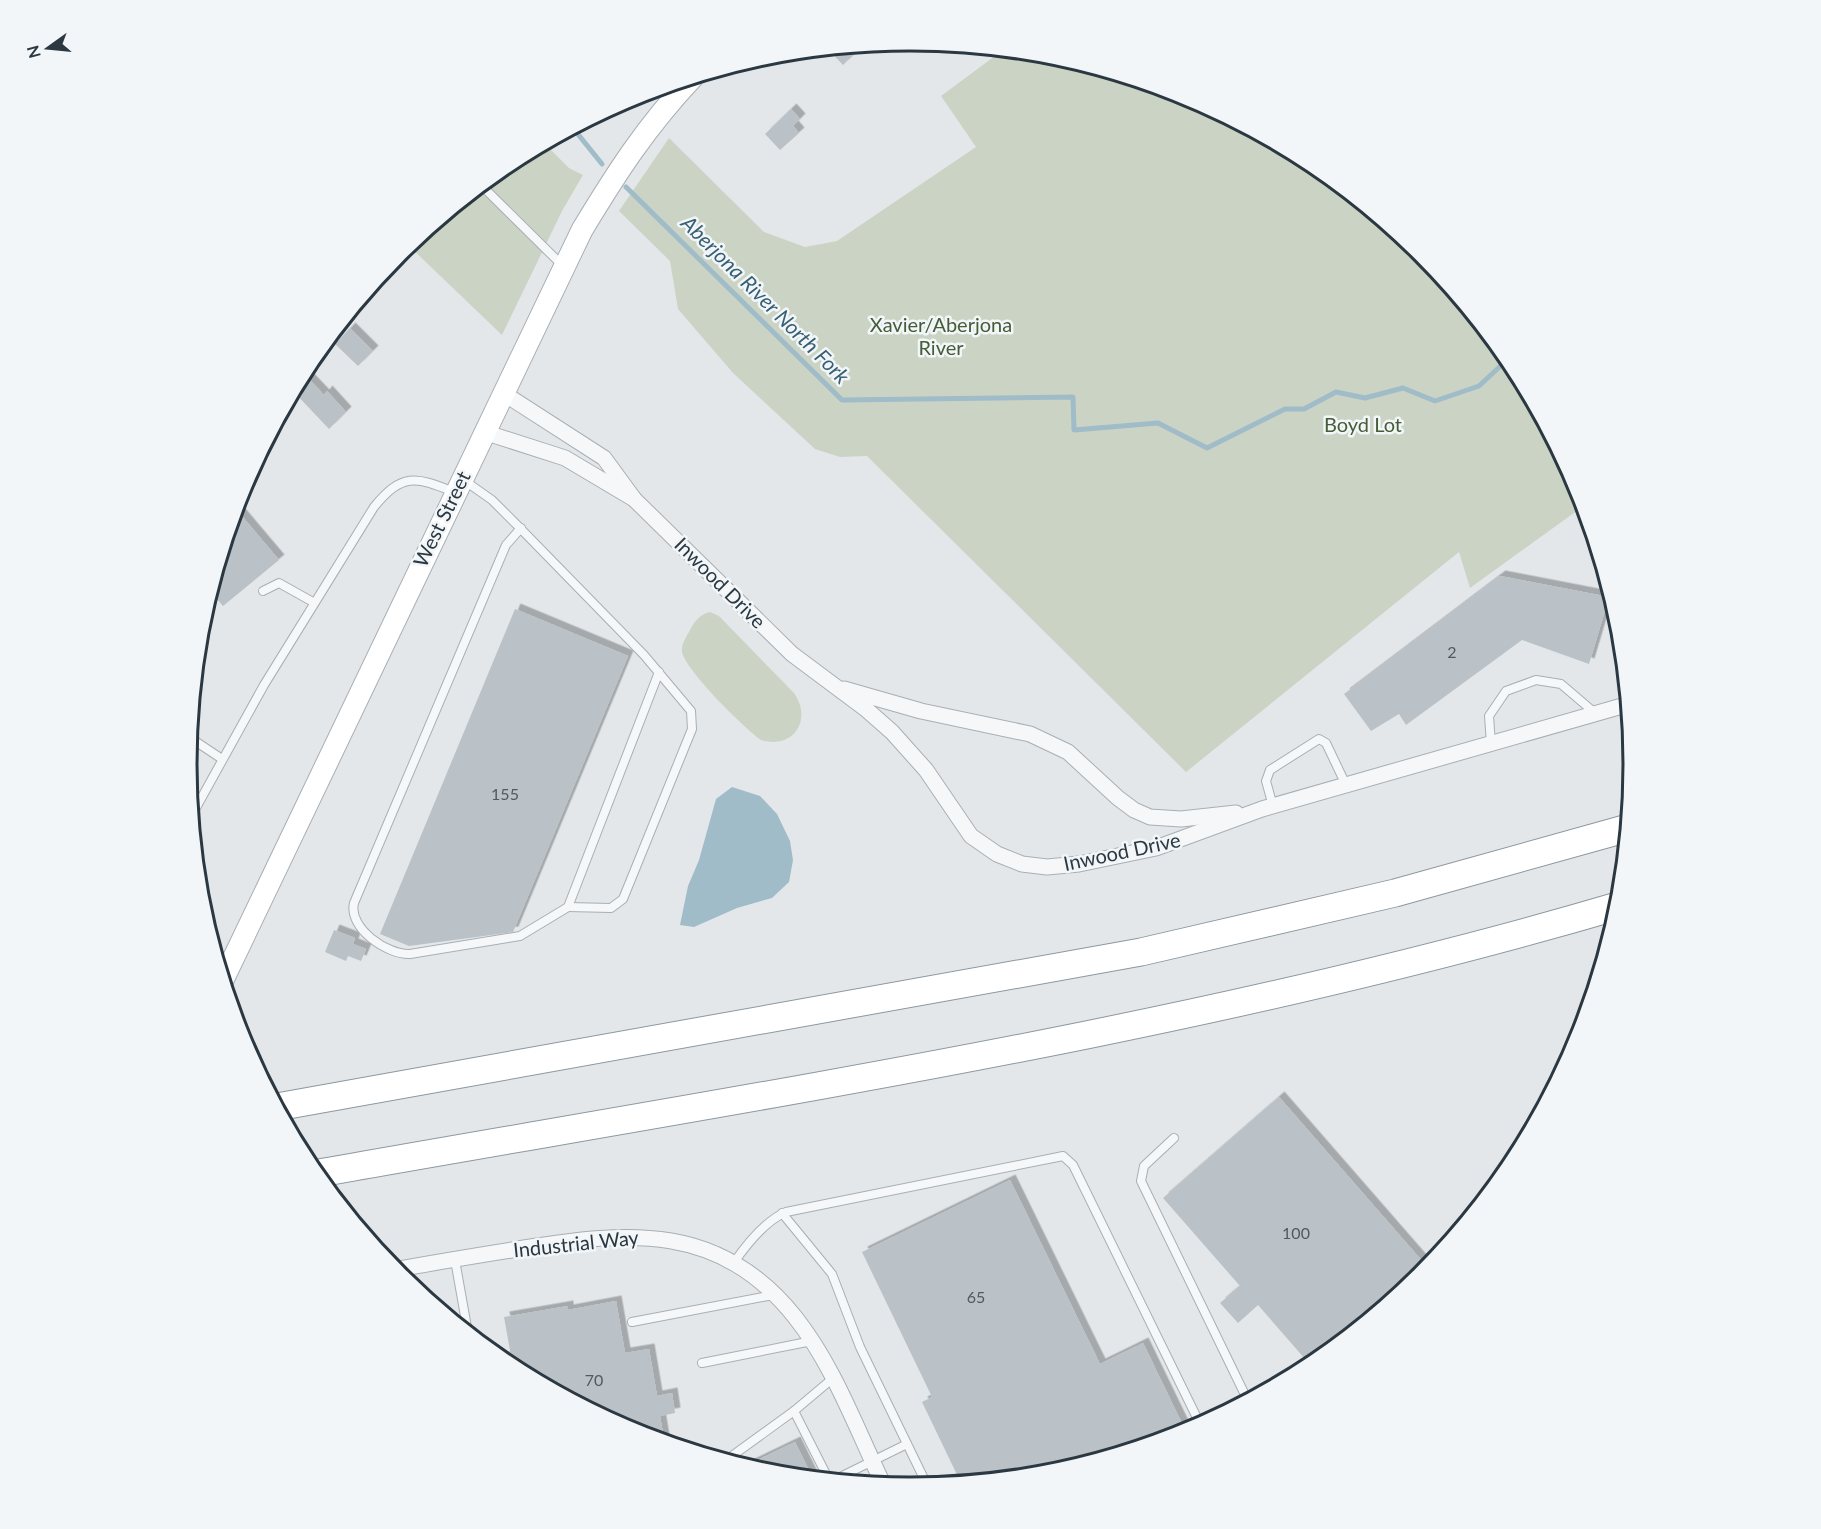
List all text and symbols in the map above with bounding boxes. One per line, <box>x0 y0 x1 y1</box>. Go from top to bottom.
north arrow <box>18 18 78 78</box>
text: N <box>22 44 44 60</box>
water label: Aberjona River North Fork <box>676 209 856 389</box>
park label: Xavier/Aberjona River <box>870 312 1012 359</box>
park label: Boyd Lot <box>1324 412 1402 436</box>
street label: West Street <box>408 467 475 570</box>
street label: Inwood Drive <box>670 532 771 633</box>
house number: 2 <box>1447 642 1457 661</box>
house number: 155 <box>491 784 519 803</box>
street label: Inwood Drive <box>1061 827 1182 875</box>
house number: 100 <box>1282 1223 1310 1242</box>
street label: Industrial Way <box>512 1224 640 1262</box>
house number: 65 <box>967 1287 985 1306</box>
house number: 70 <box>585 1370 603 1389</box>

